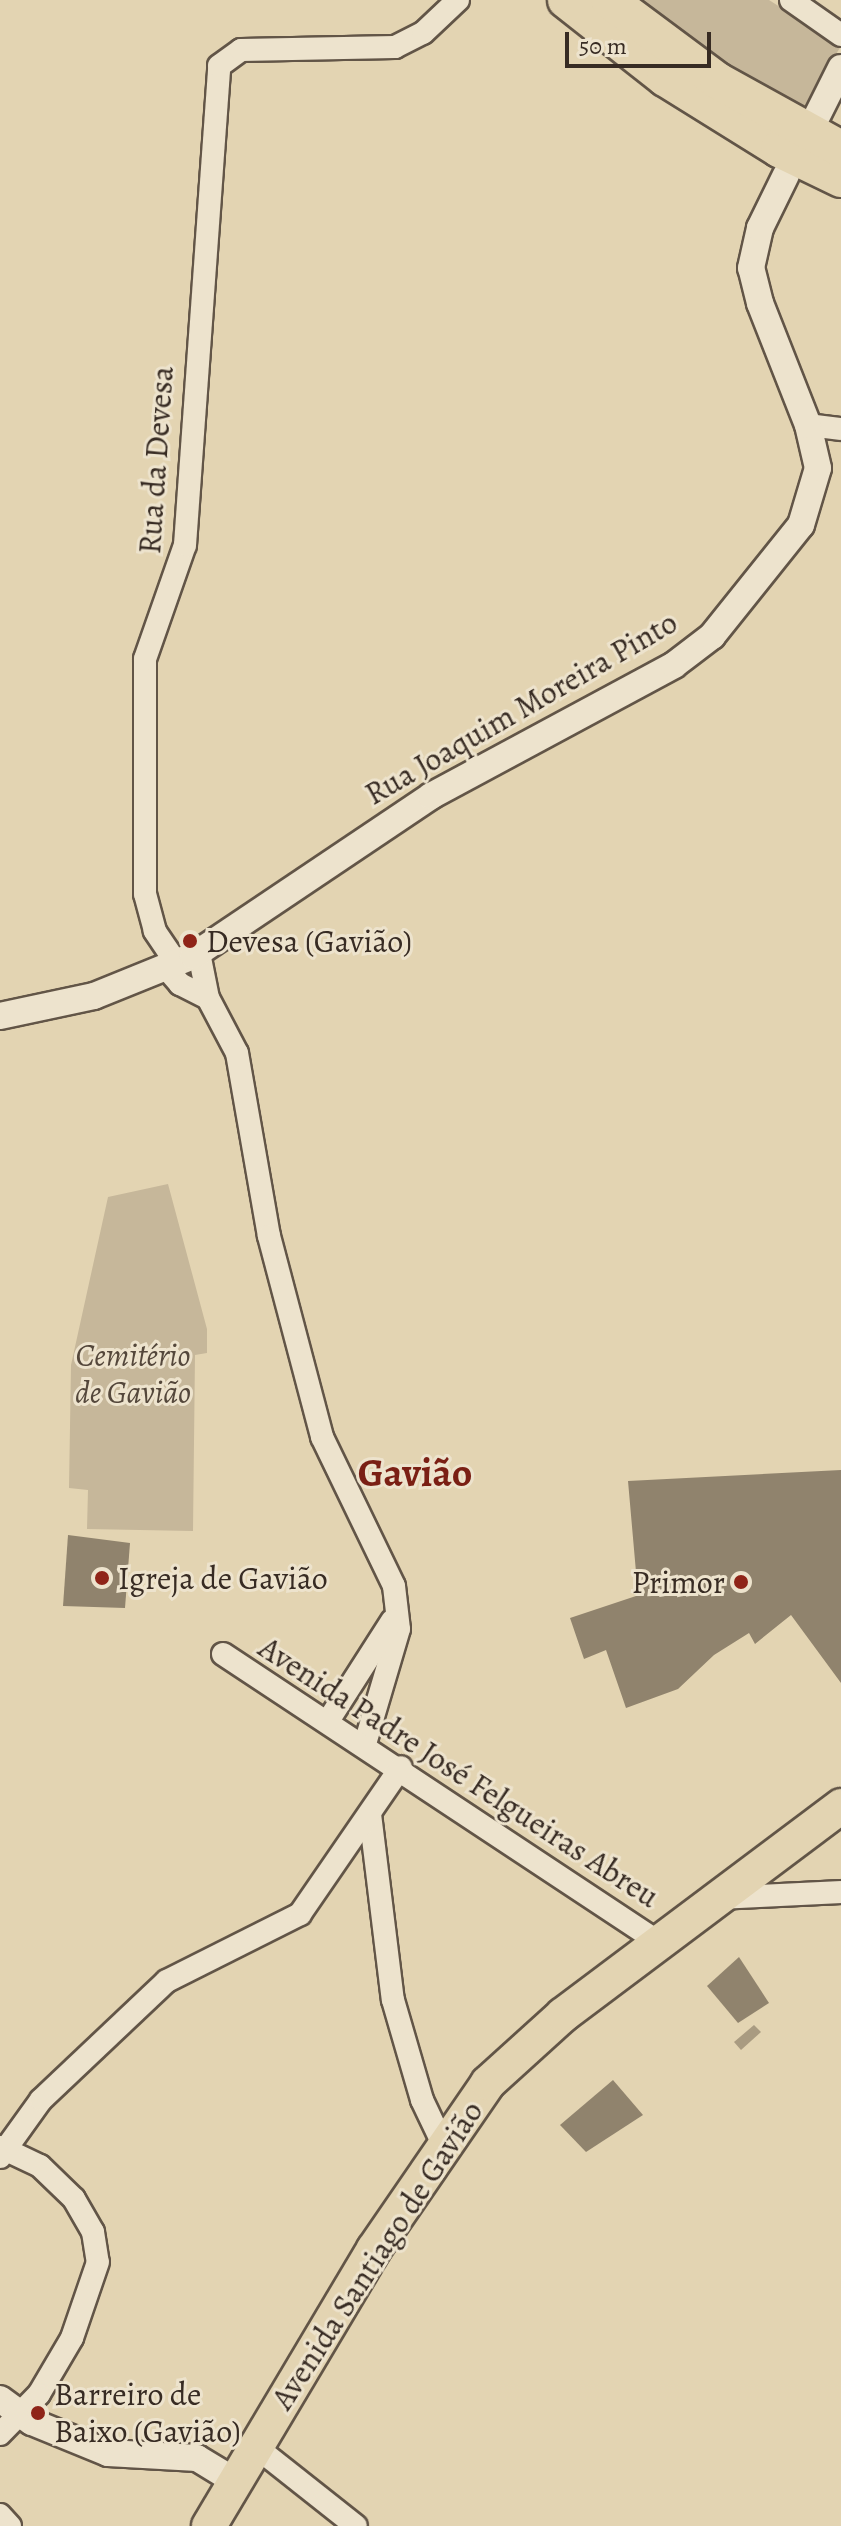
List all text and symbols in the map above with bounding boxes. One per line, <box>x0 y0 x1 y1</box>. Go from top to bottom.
scale bar <box>569 16 715 66</box>
text: 50 m <box>579 30 627 62</box>
street label: Rua da Devesa <box>130 365 182 555</box>
street label: Rua Joaquim Moreira Pinto <box>358 603 684 813</box>
place label: Devesa (Gavião) <box>206 922 412 960</box>
marker: Devesa (Gavião) <box>181 932 199 950</box>
park label: Cemitério de Gavião <box>75 1337 191 1412</box>
district label: Gavião <box>358 1449 472 1497</box>
place label: Igreja de Gavião <box>118 1559 328 1597</box>
place label: Primor <box>632 1563 725 1601</box>
marker: Igreja de Gavião <box>93 1569 111 1587</box>
marker: Primor <box>732 1573 750 1591</box>
street label: Avenida Padre José Felgueiras Abreu <box>252 1628 666 1916</box>
street label: Avenida Santiago de Gavião <box>263 2094 491 2416</box>
place label: Barreiro de Baixo (Gavião) <box>54 2376 241 2451</box>
marker: Barreiro de Baixo (Gavião) <box>29 2404 47 2422</box>

